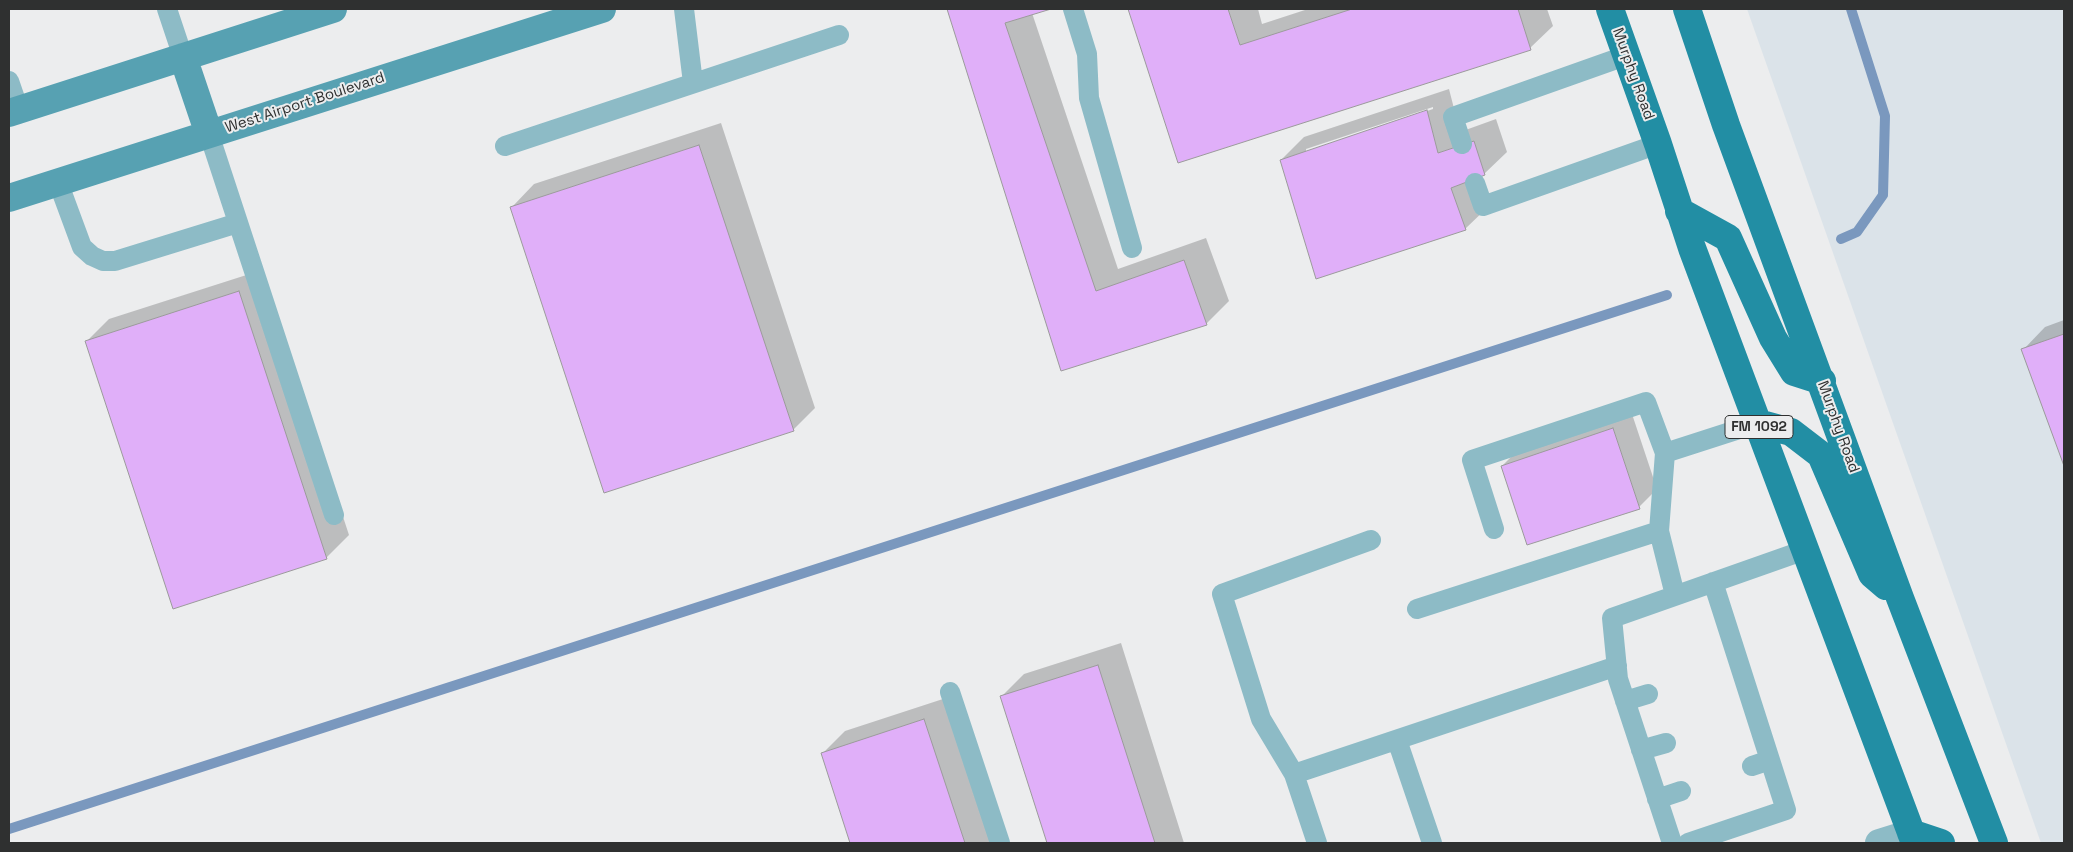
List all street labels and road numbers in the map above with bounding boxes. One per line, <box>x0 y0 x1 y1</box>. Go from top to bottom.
street label: Murphy Road <box>1608 26 1658 122</box>
street label: West Airport Boulevard <box>223 69 387 137</box>
street label: Murphy Road <box>1813 379 1863 475</box>
road number: FM 1092 <box>1725 416 1793 438</box>

